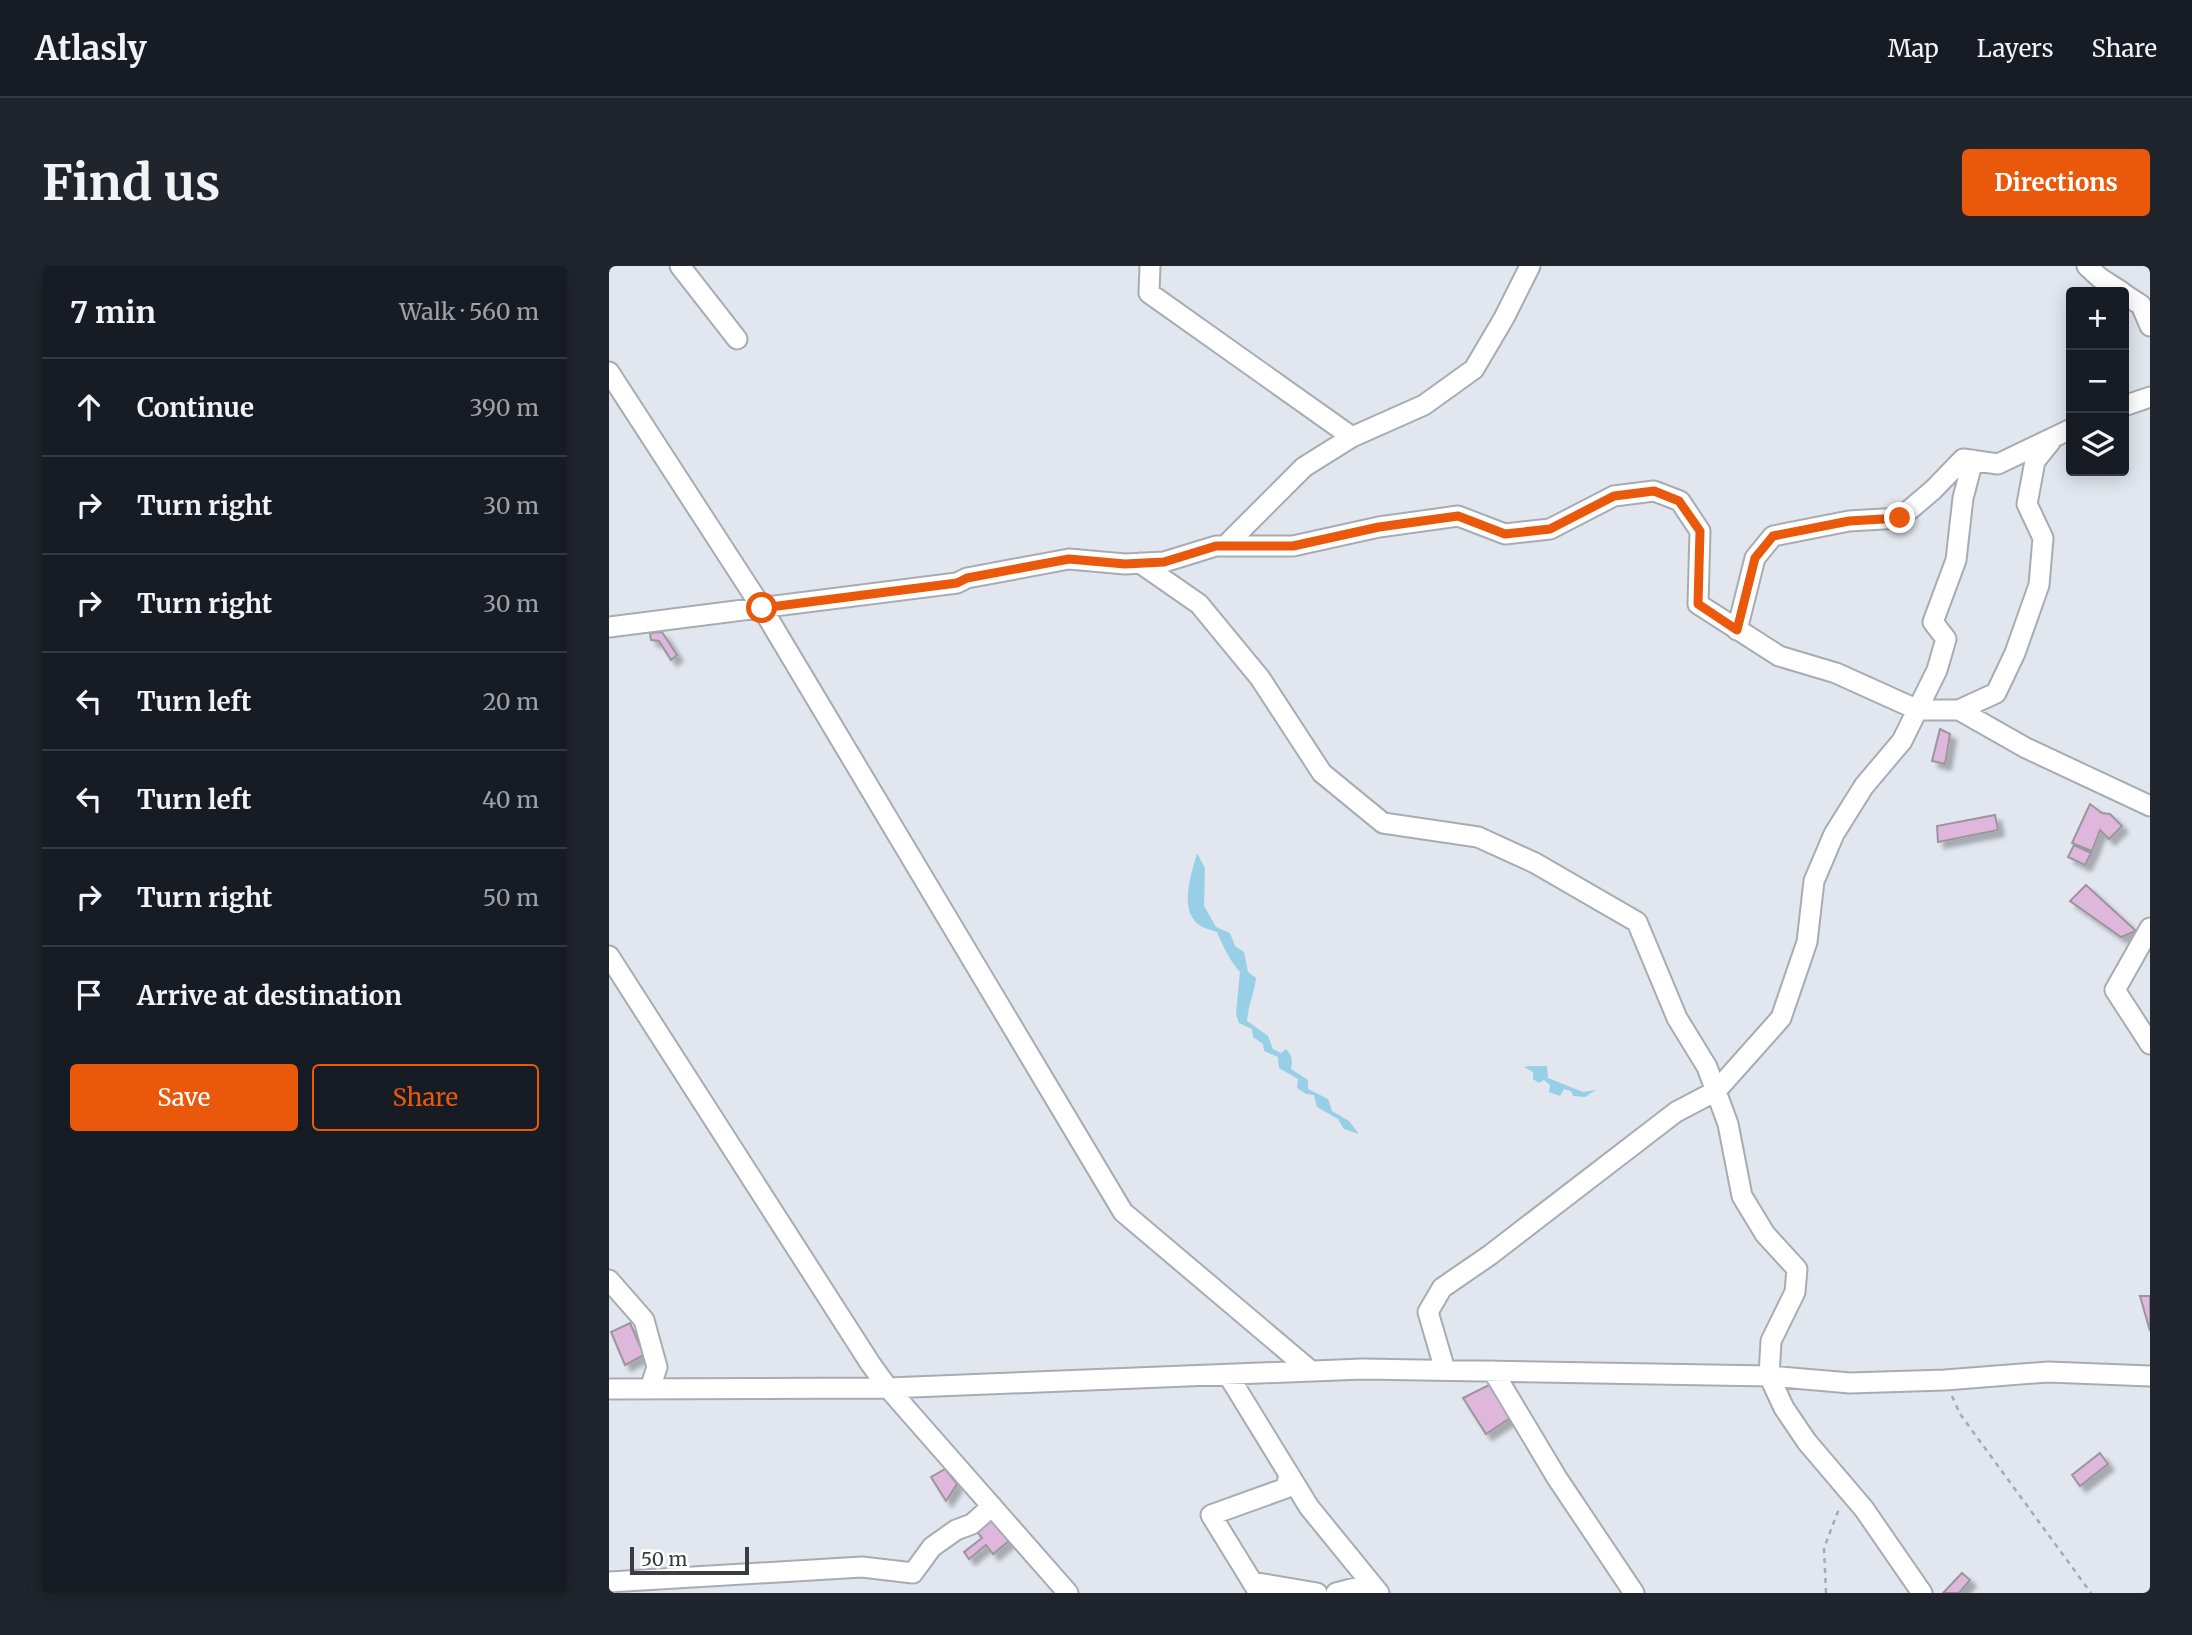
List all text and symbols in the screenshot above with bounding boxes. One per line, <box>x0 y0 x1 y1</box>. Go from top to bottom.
text: Atlasly <box>35 28 147 69</box>
text: Map <box>1888 33 1939 64</box>
text: Layers <box>1977 33 2053 64</box>
text: Share <box>2091 33 2157 64</box>
button: Directions <box>1962 149 2150 216</box>
text: Find us <box>42 152 220 213</box>
map controls <box>2066 287 2129 476</box>
button: + <box>2066 287 2129 350</box>
text: 7 min <box>70 293 156 331</box>
text: Walk · 560 m <box>399 297 539 326</box>
button: − <box>2066 350 2129 413</box>
icon: ahead <box>70 388 108 426</box>
text: Continue <box>137 391 254 424</box>
text: 390 m <box>469 393 539 422</box>
button: layers <box>2066 413 2129 476</box>
icon: right <box>70 486 108 524</box>
text: Turn right <box>137 489 272 522</box>
text: 30 m <box>483 491 539 520</box>
route end <box>1884 502 1915 533</box>
icon: right <box>70 584 108 622</box>
text: Turn right <box>137 587 272 620</box>
text: 30 m <box>483 589 539 618</box>
route start <box>746 592 777 623</box>
icon: left <box>70 682 108 720</box>
text: Turn left <box>137 685 251 718</box>
text: 20 m <box>483 687 539 716</box>
icon: left <box>70 780 108 818</box>
text: Turn left <box>137 783 251 816</box>
text: 40 m <box>482 785 539 814</box>
icon: right <box>70 878 108 916</box>
text: Turn right <box>137 881 272 914</box>
text: 50 m <box>483 883 539 912</box>
icon: arrive <box>70 976 108 1014</box>
text: Arrive at destination <box>137 979 402 1012</box>
button: Save <box>70 1064 298 1131</box>
button: Share <box>312 1064 539 1131</box>
scale bar <box>630 1544 749 1576</box>
text: 50 m <box>641 1547 687 1571</box>

